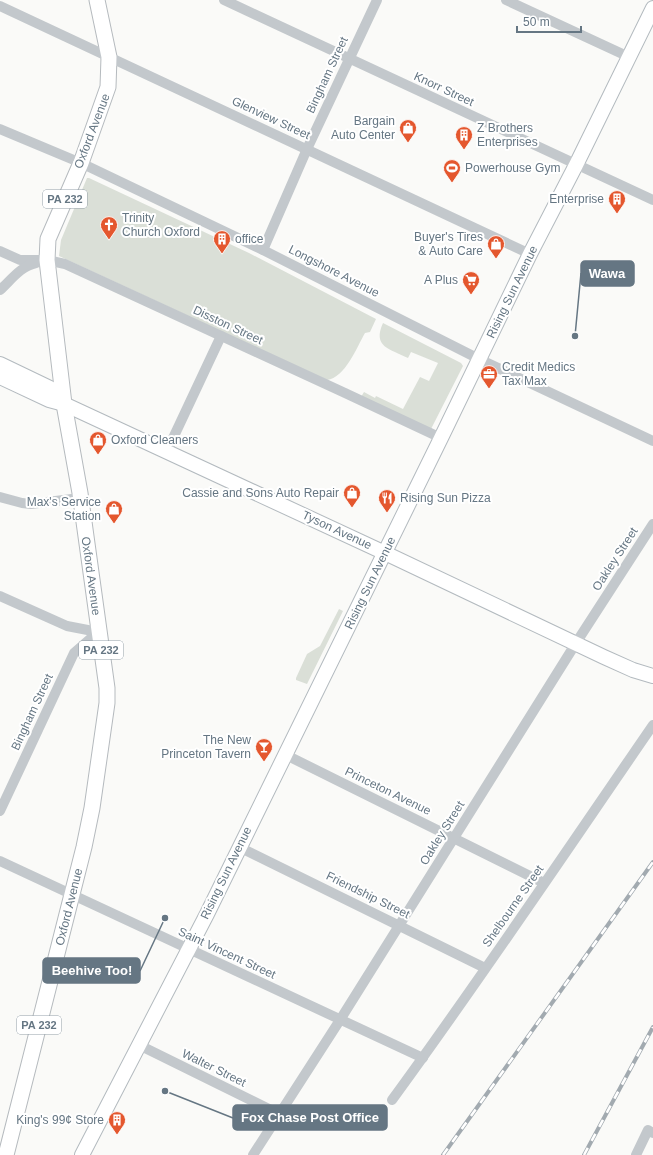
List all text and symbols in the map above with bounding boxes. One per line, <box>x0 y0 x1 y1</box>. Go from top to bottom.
scale bar <box>517 8 581 34</box>
text: 50 m <box>523 15 550 29</box>
street label: Bingham Street <box>303 34 351 115</box>
street label: Knorr Street <box>412 69 477 109</box>
street label: Oxford Avenue <box>71 91 113 170</box>
street label: Glenview Street <box>230 94 313 143</box>
place label: Bargain Auto Center <box>331 114 395 142</box>
shop icon: Bargain Auto Center <box>398 118 418 143</box>
place label: Z Brothers Enterprises <box>477 121 538 149</box>
building icon: Z Brothers Enterprises <box>454 125 474 150</box>
sports icon: Powerhouse Gym <box>442 158 462 183</box>
place label: Powerhouse Gym <box>465 161 560 175</box>
building icon: Enterprise <box>607 189 627 214</box>
road number: PA 232 <box>43 190 87 208</box>
place label: Enterprise <box>549 192 604 206</box>
place label: Trinity Church Oxford <box>122 211 200 239</box>
church icon: Trinity Church Oxford <box>99 215 119 240</box>
building icon: office <box>212 229 232 254</box>
place label: Buyer's Tires & Auto Care <box>414 230 483 258</box>
place label: office <box>235 232 264 246</box>
shop icon: Buyer's Tires & Auto Care <box>486 234 506 259</box>
street label: Longshore Avenue <box>286 242 382 300</box>
street label: Rising Sun Avenue <box>484 243 541 341</box>
callout: Wawa <box>581 261 634 286</box>
text: Wawa <box>589 266 626 281</box>
supermarket icon: A Plus <box>461 270 481 295</box>
place label: A Plus <box>424 273 458 287</box>
street label: Disston Street <box>191 303 266 348</box>
place label: Credit Medics Tax Max <box>502 360 575 388</box>
office icon: Credit Medics Tax Max <box>479 364 499 389</box>
shop icon: Oxford Cleaners <box>88 430 108 455</box>
place label: Oxford Cleaners <box>111 433 198 447</box>
shop icon: Cassie and Sons Auto Repair <box>342 483 362 508</box>
place label: Cassie and Sons Auto Repair <box>182 486 339 500</box>
restaurant icon: Rising Sun Pizza <box>377 488 397 513</box>
place label: Rising Sun Pizza <box>400 491 491 505</box>
place label: Max's Service Station <box>27 495 101 523</box>
shop icon: Max's Service Station <box>104 499 124 524</box>
street label: Tyson Avenue <box>300 508 374 552</box>
street label: Oakley Street <box>589 524 641 593</box>
street label: Rising Sun Avenue <box>342 534 399 632</box>
street label: Oxford Avenue <box>79 536 103 616</box>
road number: PA 232 <box>79 641 123 659</box>
street label: Bingham Street <box>8 671 56 752</box>
place label: The New Princeton Tavern <box>161 733 251 761</box>
bar icon: The New Princeton Tavern <box>254 737 274 762</box>
street label: Princeton Avenue <box>343 764 434 818</box>
street label: Oakley Street <box>417 798 468 868</box>
street label: Rising Sun Avenue <box>198 824 255 922</box>
street label: Shelbourne Street <box>480 862 547 950</box>
street label: Oxford Avenue <box>53 867 85 947</box>
street label: Friendship Street <box>324 869 413 922</box>
street label: Saint Vincent Street <box>176 924 279 982</box>
callout: Beehive Too! <box>43 958 140 983</box>
text: Beehive Too! <box>52 963 132 978</box>
road number: PA 232 <box>17 1016 61 1034</box>
street label: Walter Street <box>180 1046 249 1090</box>
callout: Fox Chase Post Office <box>233 1105 387 1130</box>
building icon: King's 99¢ Store <box>107 1110 127 1135</box>
text: Fox Chase Post Office <box>241 1110 379 1125</box>
place label: King's 99¢ Store <box>16 1113 104 1127</box>

